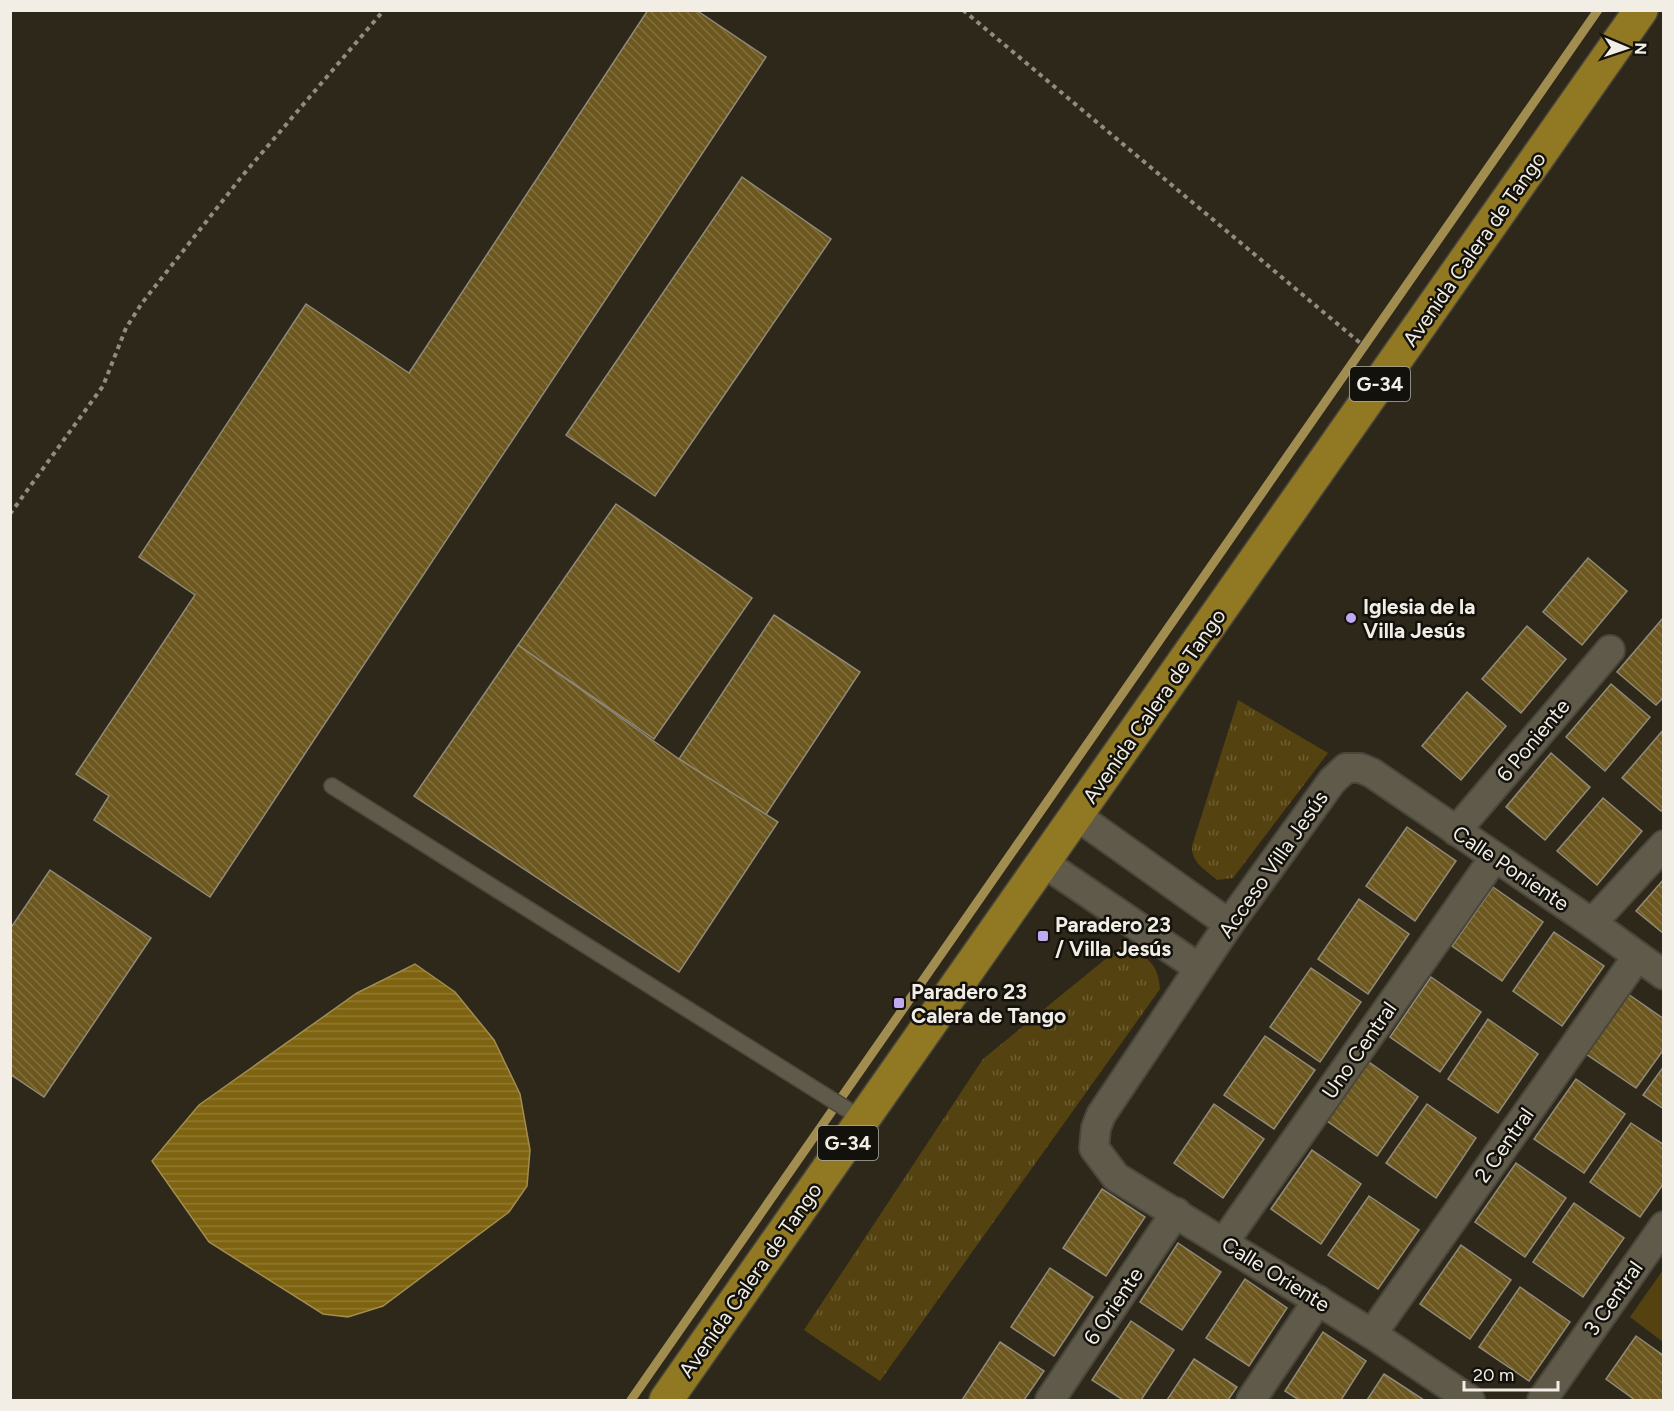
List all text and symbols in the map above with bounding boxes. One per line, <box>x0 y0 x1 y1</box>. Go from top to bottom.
north arrow <box>1596 18 1656 78</box>
text: N <box>1631 42 1650 55</box>
street label: Avenida Calera de Tango <box>1397 147 1551 351</box>
road number: G-34 <box>1350 367 1410 401</box>
place label: Iglesia de la Villa Jesús <box>1363 594 1475 643</box>
street label: Avenida Calera de Tango <box>1077 604 1231 808</box>
marker: Iglesia de la Villa Jesús <box>1344 611 1358 625</box>
street label: 6 Poniente <box>1491 694 1575 786</box>
street label: Acceso Villa Jesús <box>1213 786 1333 942</box>
street label: Calle Poniente <box>1448 820 1574 916</box>
place label: Paradero 23 / Villa Jesús <box>1055 912 1171 961</box>
marker: Paradero 23 / Villa Jesús <box>1036 929 1050 943</box>
place label: Paradero 23 Calera de Tango <box>911 979 1066 1028</box>
marker: Paradero 23 Calera de Tango <box>892 996 906 1010</box>
street label: Uno Central <box>1316 997 1402 1103</box>
street label: 2 Central <box>1469 1103 1539 1187</box>
road number: G-34 <box>818 1126 878 1160</box>
street label: Avenida Calera de Tango <box>673 1178 827 1382</box>
street label: Calle Oriente <box>1217 1231 1335 1317</box>
street label: 3 Central <box>1578 1256 1648 1340</box>
street label: 6 Oriente <box>1078 1263 1148 1349</box>
scale bar <box>1464 1354 1558 1392</box>
text: 20 m <box>1473 1364 1514 1386</box>

